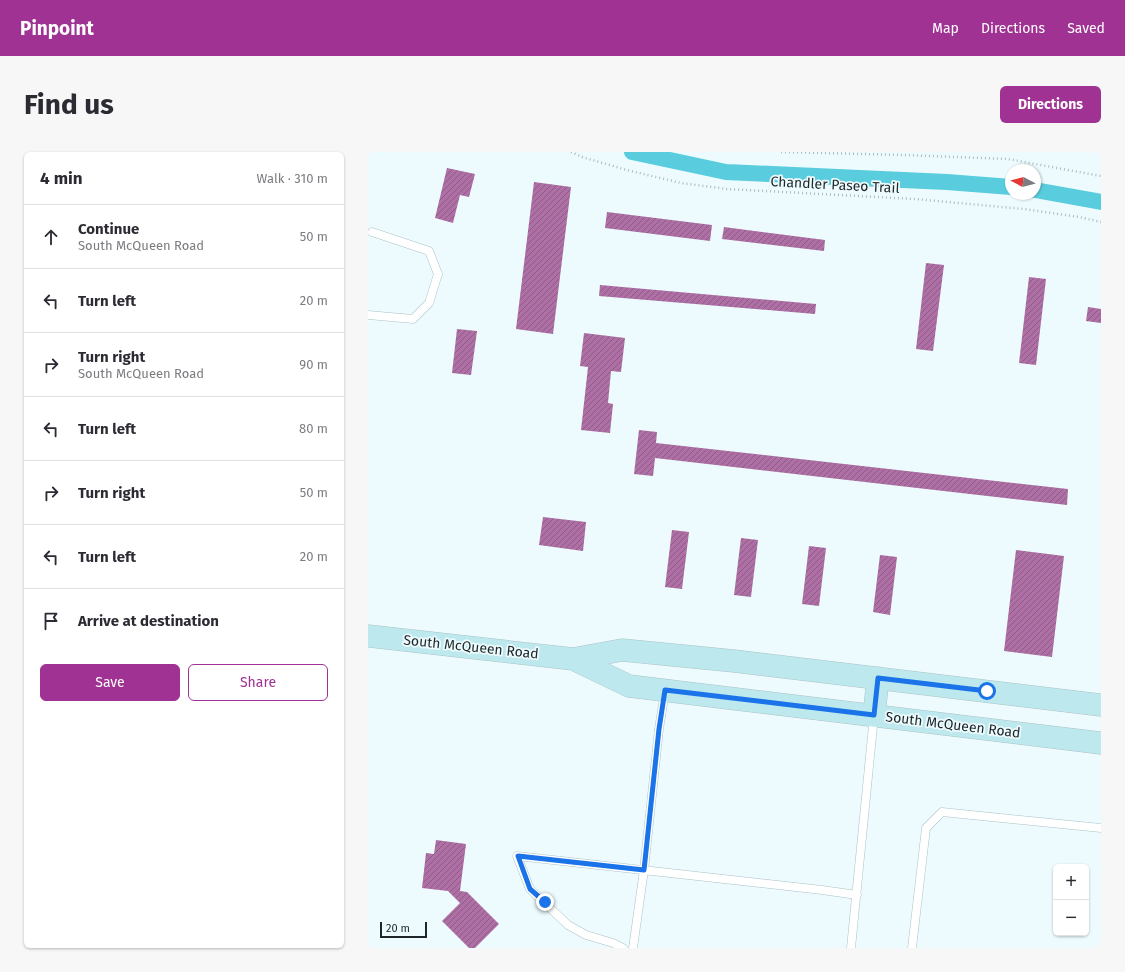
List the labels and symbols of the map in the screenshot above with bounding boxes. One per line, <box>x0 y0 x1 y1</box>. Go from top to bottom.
north arrow <box>1005 164 1041 200</box>
street label: Chandler Paseo Trail <box>770 173 900 197</box>
street label: South McQueen Road <box>403 631 539 663</box>
route start <box>978 682 996 700</box>
street label: South McQueen Road <box>885 708 1021 742</box>
route end <box>536 893 554 911</box>
scale bar <box>380 920 427 939</box>

